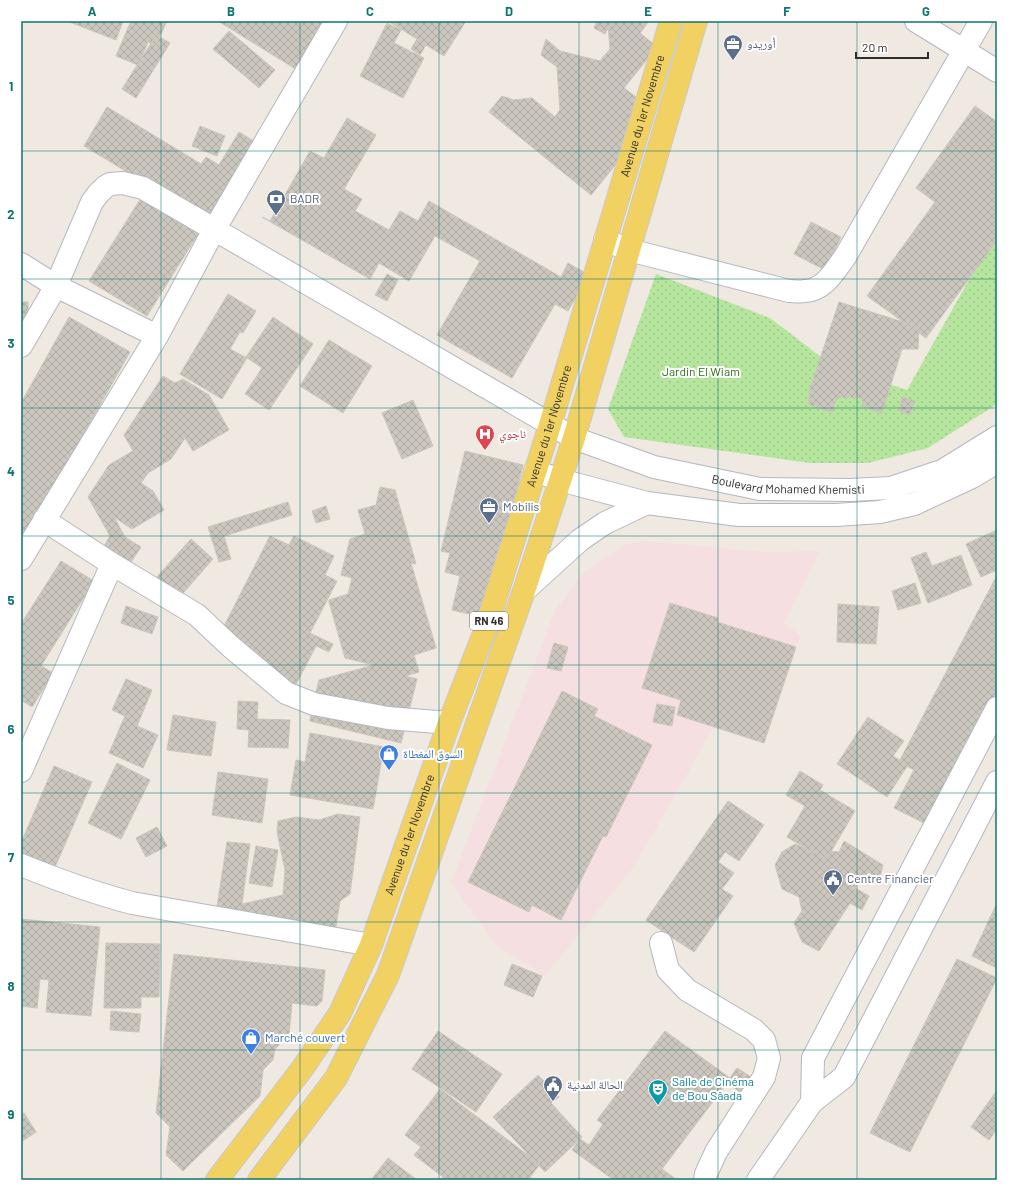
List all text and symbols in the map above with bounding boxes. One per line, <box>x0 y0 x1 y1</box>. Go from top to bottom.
text: A <box>88 3 97 19</box>
text: B <box>227 3 235 19</box>
text: C <box>366 3 374 19</box>
text: D <box>505 3 513 19</box>
text: E <box>644 3 652 19</box>
text: F <box>783 3 791 19</box>
text: G <box>922 3 930 19</box>
office icon: أوريدو <box>722 33 744 61</box>
scale bar <box>856 34 928 60</box>
place label: أوريدو <box>747 36 776 51</box>
text: 20 m <box>862 40 888 54</box>
street label: Avenue du 1er Novembre <box>617 53 667 178</box>
text: 1 <box>9 78 13 94</box>
bank icon: BADR <box>265 188 287 216</box>
place label: BADR <box>290 191 319 205</box>
text: 2 <box>7 206 15 222</box>
text: 3 <box>7 335 15 351</box>
street label: Avenue du 1er Novembre <box>523 363 574 489</box>
park label: Jardin El Wiam <box>662 364 740 378</box>
hospital icon: ناجوي <box>474 423 496 451</box>
place label: ناجوي <box>499 426 526 444</box>
text: 4 <box>7 463 15 479</box>
street label: Boulevard Mohamed Khemisti <box>711 471 865 496</box>
office icon: Mobilis <box>478 496 500 524</box>
place label: Mobilis <box>503 499 540 513</box>
text: 5 <box>7 592 15 608</box>
road number: RN 46 <box>470 612 508 630</box>
text: 6 <box>8 721 15 737</box>
shop icon: السوق المغطاة <box>378 743 400 771</box>
place label: السوق المغطاة <box>403 746 463 761</box>
street label: Avenue du 1er Novembre <box>381 772 436 897</box>
text: 7 <box>8 849 15 865</box>
public building icon: Centre Financier <box>822 868 844 896</box>
place label: Centre Financier <box>847 871 934 885</box>
text: 8 <box>7 978 15 994</box>
shop icon: Marché couvert <box>240 1027 262 1055</box>
place label: Marché couvert <box>265 1030 345 1044</box>
public building icon: الحالة المدنية <box>542 1074 564 1102</box>
place label: Salle de Cinéma de Bou Sâada <box>672 1074 754 1102</box>
place label: الحالة المدنية <box>567 1077 623 1092</box>
theatre icon: Salle de Cinéma de Bou Sâada <box>647 1078 669 1106</box>
text: 9 <box>8 1106 15 1122</box>

